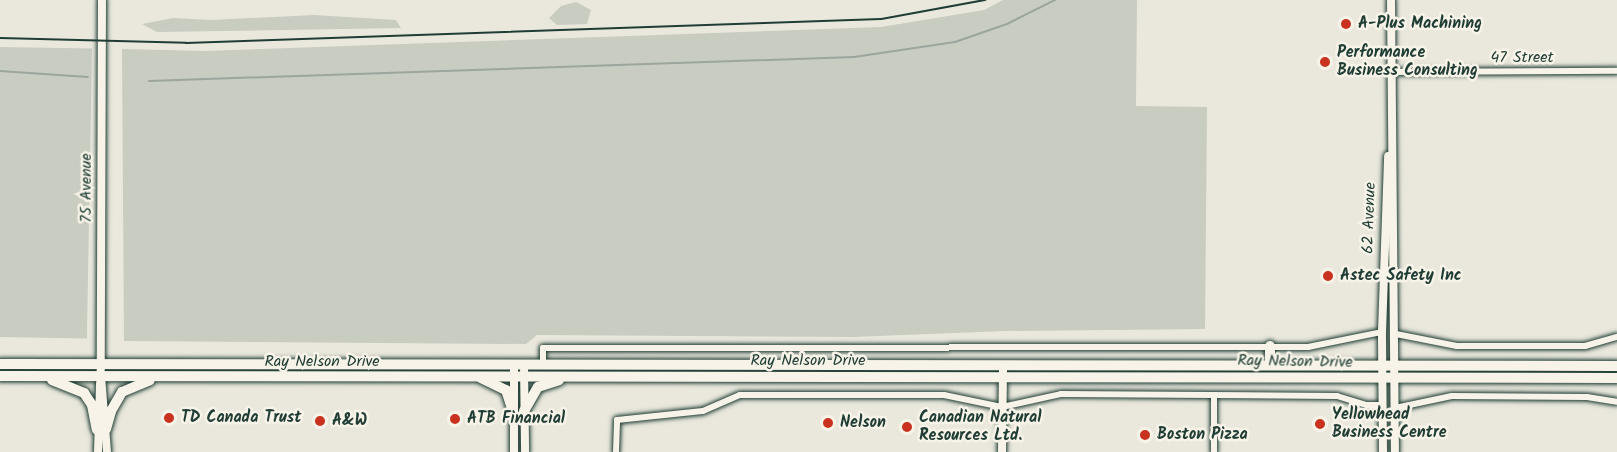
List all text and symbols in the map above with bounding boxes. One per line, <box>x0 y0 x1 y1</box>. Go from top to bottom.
place label: A-Plus Machining <box>1358 14 1482 34</box>
marker: A-Plus Machining <box>1339 17 1353 31</box>
place label: Performance Business Consulting <box>1337 43 1478 81</box>
street label: 47 Street <box>1490 48 1554 68</box>
marker: Performance Business Consulting <box>1318 55 1332 69</box>
street label: 75 Avenue <box>77 153 97 223</box>
street label: 62 Avenue <box>1359 182 1381 254</box>
place label: Astec Safety Inc <box>1340 266 1462 286</box>
marker: Astec Safety Inc <box>1321 269 1335 283</box>
street label: Ray Nelson Drive <box>750 351 866 371</box>
street label: Ray Nelson Drive <box>1237 351 1353 373</box>
street label: Ray Nelson Drive <box>264 352 380 372</box>
place label: Yellowhead Business Centre <box>1332 405 1447 443</box>
place label: TD Canada Trust <box>181 408 301 428</box>
place label: Canadian Natural Resources Ltd. <box>919 408 1041 446</box>
place label: ATB Financial <box>467 409 565 429</box>
marker: TD Canada Trust <box>162 411 176 425</box>
place label: A&W <box>332 411 367 431</box>
marker: ATB Financial <box>448 412 462 426</box>
place label: Nelson <box>840 413 886 433</box>
marker: A&W <box>313 414 327 428</box>
marker: Nelson <box>821 416 835 430</box>
marker: Yellowhead Business Centre <box>1313 417 1327 431</box>
marker: Canadian Natural Resources Ltd. <box>900 420 914 434</box>
place label: Boston Pizza <box>1157 425 1248 445</box>
marker: Boston Pizza <box>1138 428 1152 442</box>

